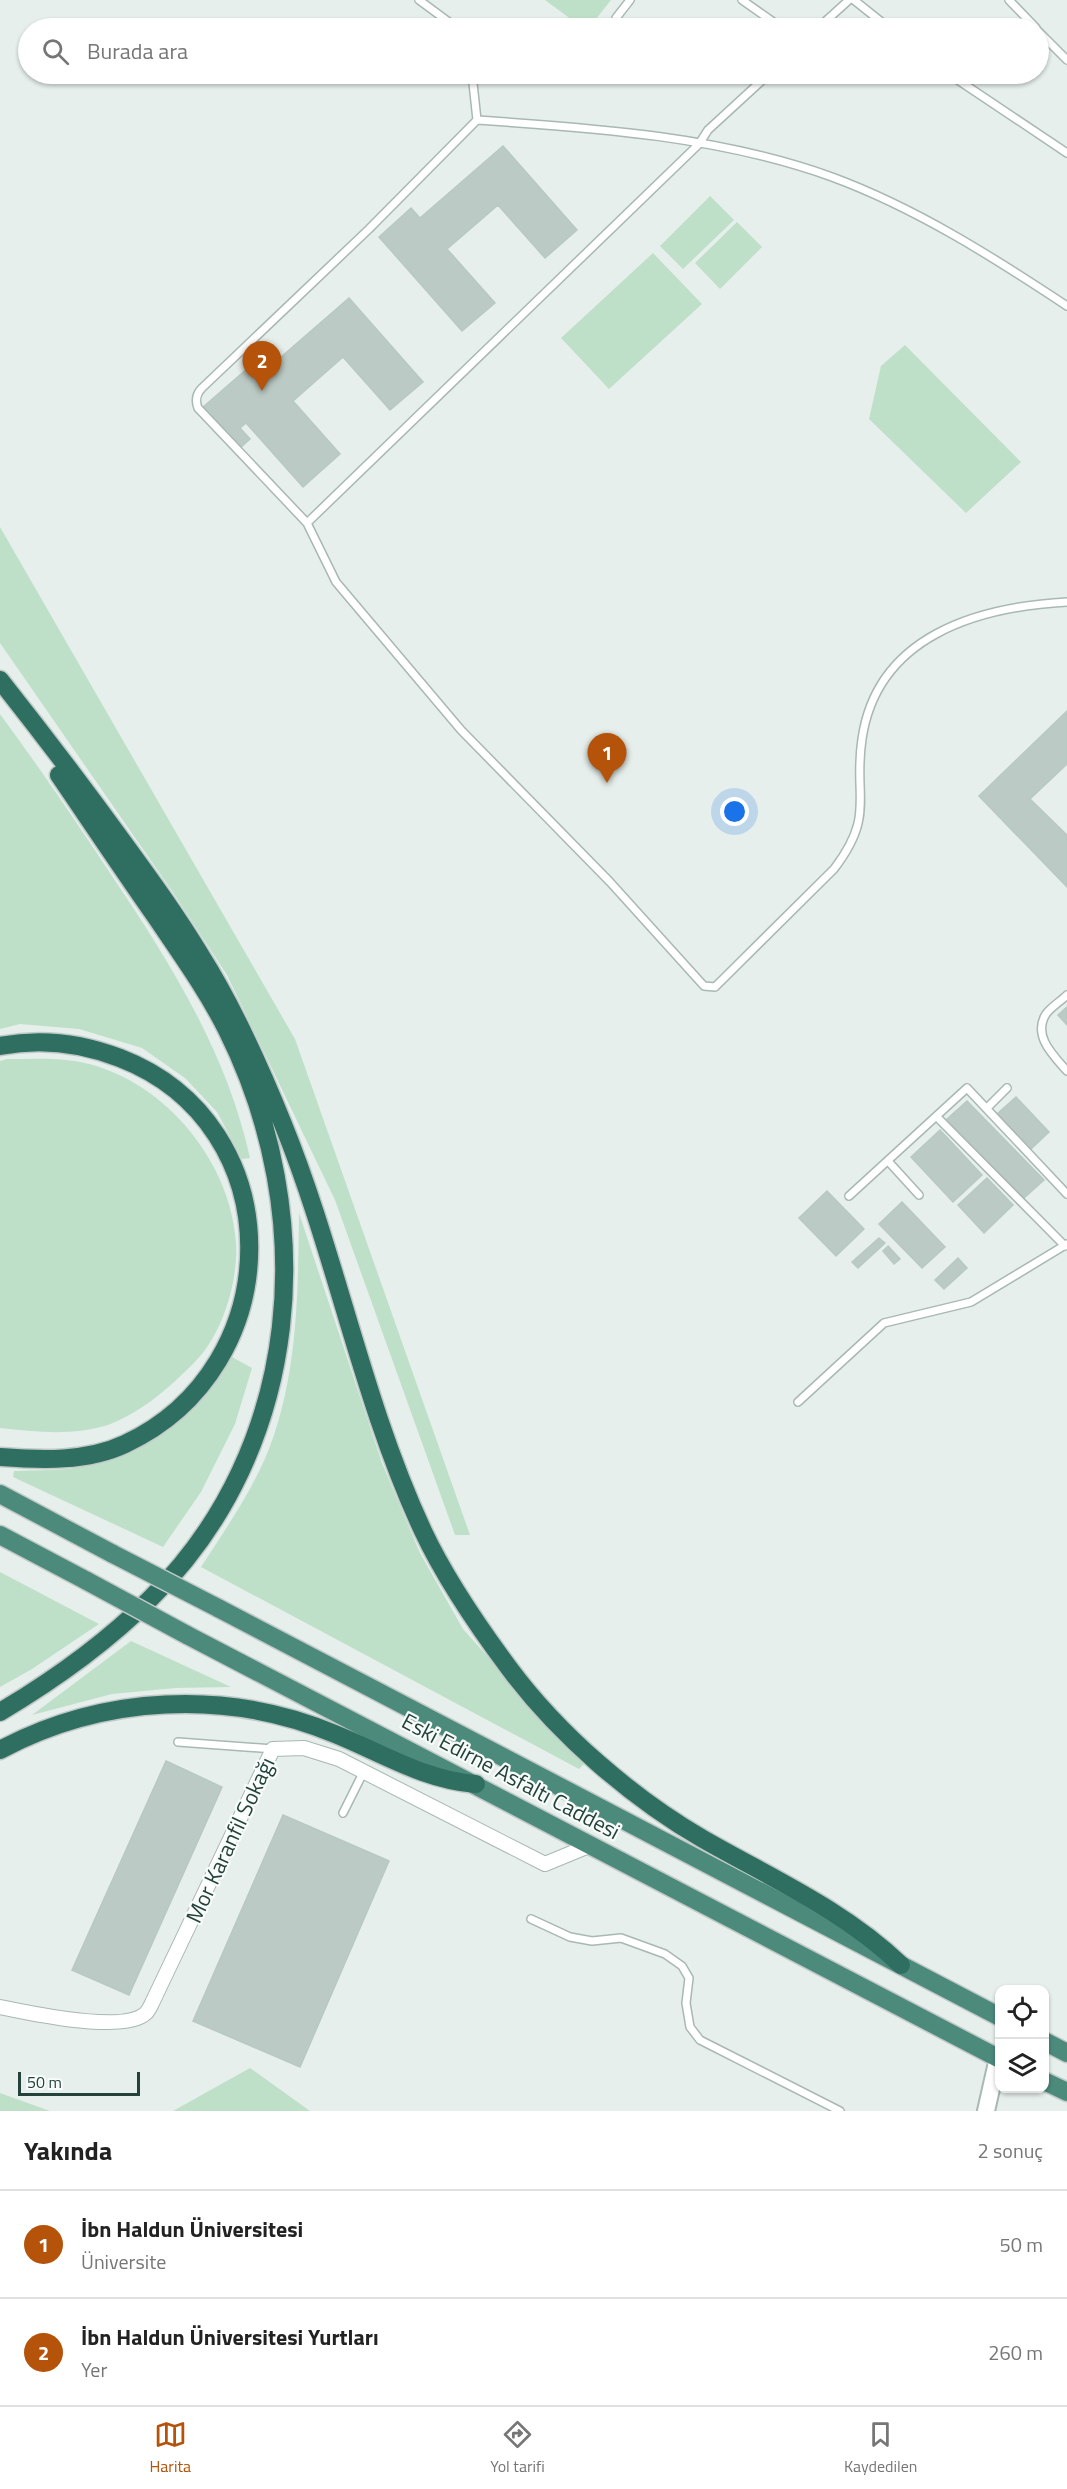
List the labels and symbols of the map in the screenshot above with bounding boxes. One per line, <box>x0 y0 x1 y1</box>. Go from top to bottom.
pin: 2 <box>242 342 282 391</box>
pin: 1 <box>588 734 626 783</box>
your location <box>720 797 749 826</box>
street label: Eski Edirne Asfaltı Caddesi <box>396 1704 626 1848</box>
street label: Mor Karanfil Sokağı <box>177 1751 283 1929</box>
scale bar <box>18 2069 140 2096</box>

